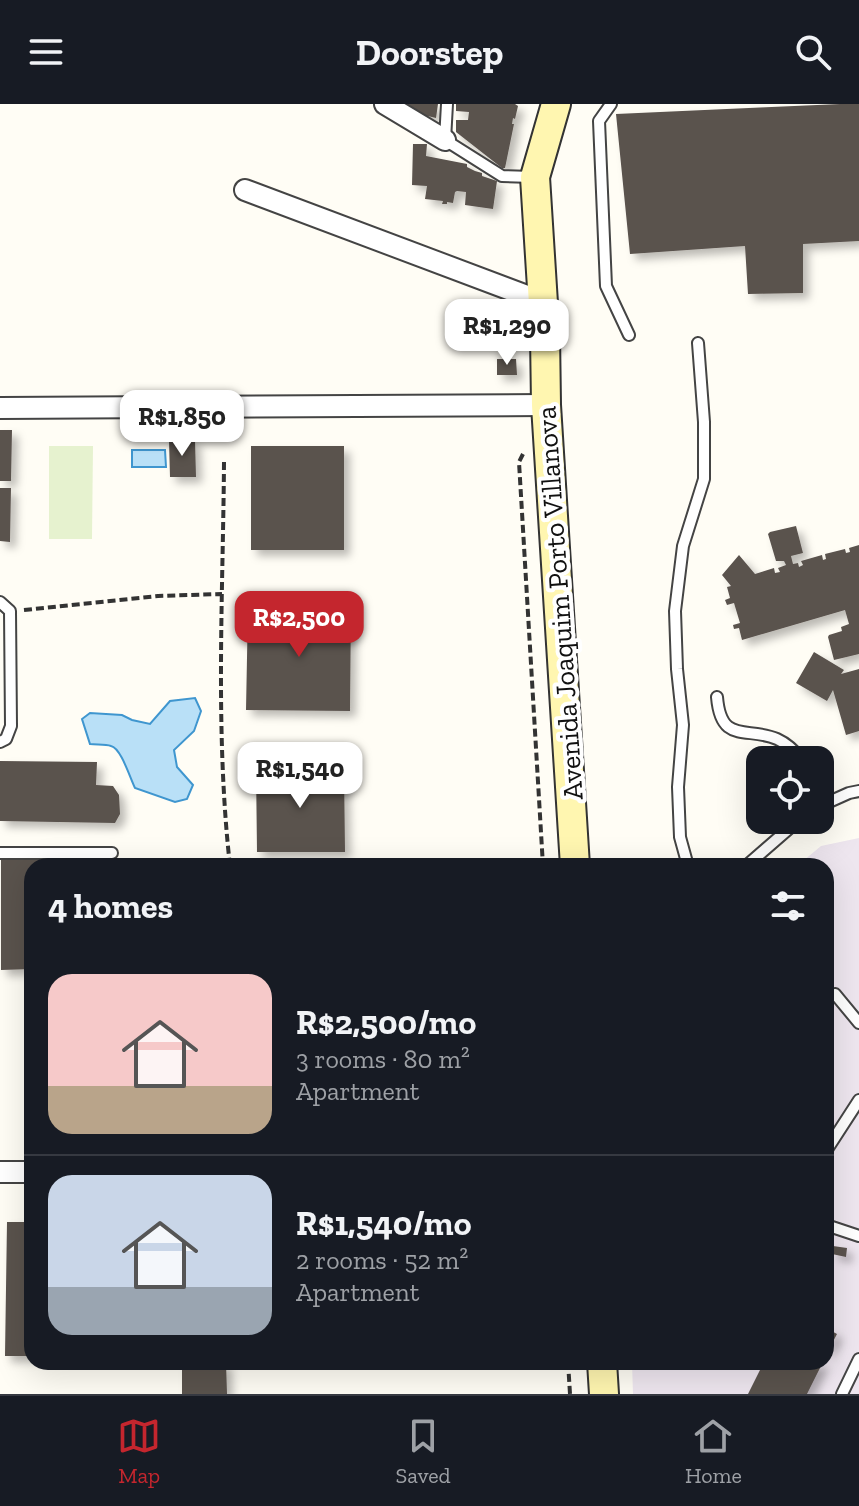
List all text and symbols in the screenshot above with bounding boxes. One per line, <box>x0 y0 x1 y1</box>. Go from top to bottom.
icon: menu <box>24 30 68 74</box>
icon: search <box>791 30 835 74</box>
text: Doorstep <box>356 31 503 74</box>
pin: R$1,290 <box>433 299 581 367</box>
text: R$1,290 <box>463 309 551 341</box>
pin: R$1,850 <box>108 390 256 458</box>
text: R$1,850 <box>138 400 226 432</box>
street label: Avenida Joaquim Porto Villanova <box>529 404 590 801</box>
pin: R$2,500 <box>225 591 373 659</box>
text: R$2,500 <box>253 601 345 633</box>
pin: R$1,540 <box>226 742 374 810</box>
map controls <box>746 746 834 834</box>
button: locate <box>746 746 834 834</box>
text: R$1,540 <box>256 752 345 784</box>
icon: filters <box>766 884 810 928</box>
text: 4 homes <box>48 886 173 927</box>
text: R$2,500/mo <box>296 1002 476 1043</box>
icon: home <box>112 1006 208 1102</box>
text: 3 rooms · 80 m² <box>296 1043 470 1075</box>
text: Apartment <box>296 1075 419 1107</box>
text: R$1,540/mo <box>296 1203 471 1244</box>
icon: home <box>112 1207 208 1303</box>
text: 2 rooms · 52 m² <box>296 1244 468 1276</box>
text: Apartment <box>296 1276 419 1308</box>
tab: Map <box>117 1414 161 1489</box>
tab: Saved <box>396 1414 451 1489</box>
tab: Home <box>685 1414 742 1489</box>

